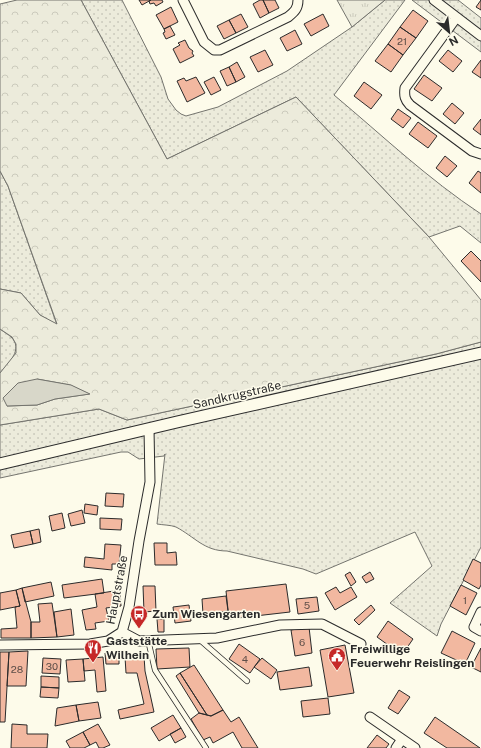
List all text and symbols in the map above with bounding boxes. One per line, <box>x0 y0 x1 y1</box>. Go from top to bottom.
north arrow <box>429 12 469 52</box>
text: N <box>447 34 460 48</box>
house number: 21 <box>397 35 407 47</box>
street label: Sandkrugstraße <box>192 378 283 412</box>
street label: Hauptstraße <box>103 554 131 626</box>
house number: 1 <box>463 594 467 606</box>
house number: 5 <box>304 599 310 611</box>
bus stop icon: Zum Wiesengarten <box>129 604 149 629</box>
place label: Zum Wiesengarten <box>152 607 260 621</box>
place label: Gaststätte Wilhein <box>106 634 167 662</box>
house number: 6 <box>299 636 305 648</box>
restaurant icon: Gaststätte Wilhein <box>83 638 103 663</box>
place label: Freiwillige Feuerwehr Reislingen <box>350 642 474 670</box>
public building icon: Freiwillige Feuerwehr Reislingen <box>327 646 347 671</box>
house number: 4 <box>242 653 248 665</box>
house number: 30 <box>46 660 58 672</box>
house number: 28 <box>11 663 23 675</box>

